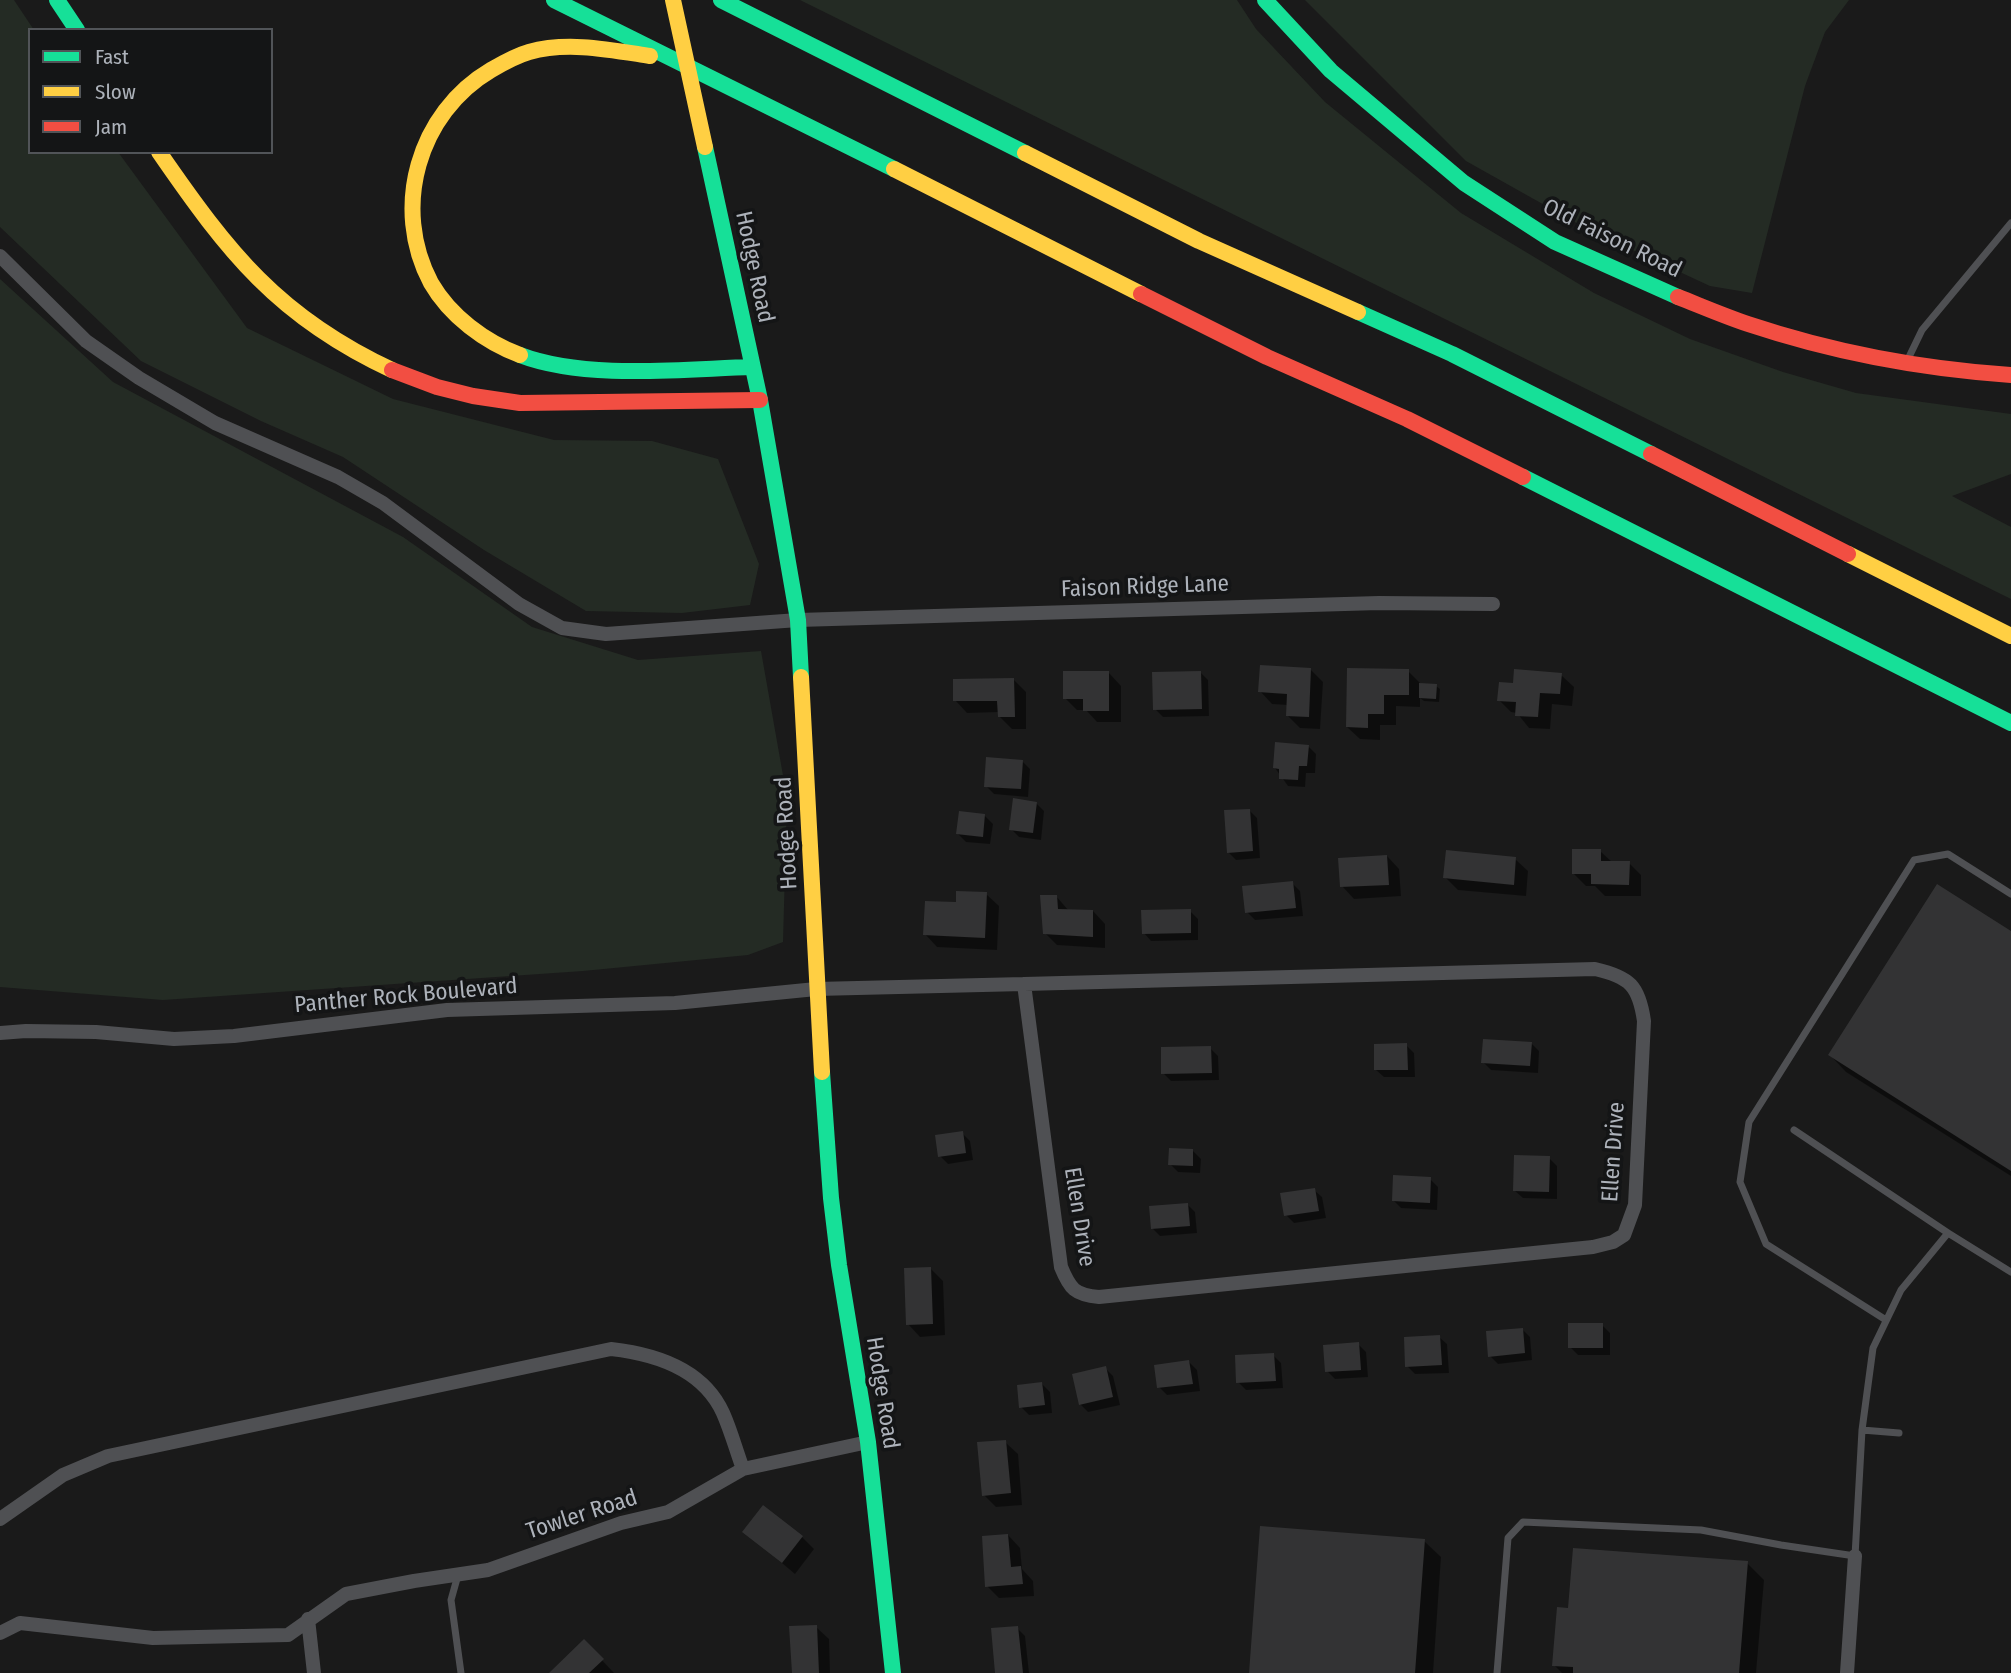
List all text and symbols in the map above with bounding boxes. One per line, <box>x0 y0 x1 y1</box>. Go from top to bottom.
legend <box>28 28 273 154</box>
text: Fast <box>95 44 129 70</box>
text: Slow <box>95 79 136 105</box>
text: Jam <box>95 114 127 140</box>
street label: Old Faison Road <box>1538 193 1686 285</box>
street label: Hodge Road <box>729 209 779 325</box>
street label: Faison Ridge Lane <box>1061 570 1229 604</box>
street label: Hodge Road <box>770 776 804 890</box>
street label: Panther Rock Boulevard <box>293 973 519 1019</box>
street label: Ellen Drive <box>1597 1101 1631 1203</box>
street label: Ellen Drive <box>1058 1165 1100 1269</box>
street label: Hodge Road <box>860 1335 904 1451</box>
street label: Towler Road <box>523 1484 641 1546</box>

